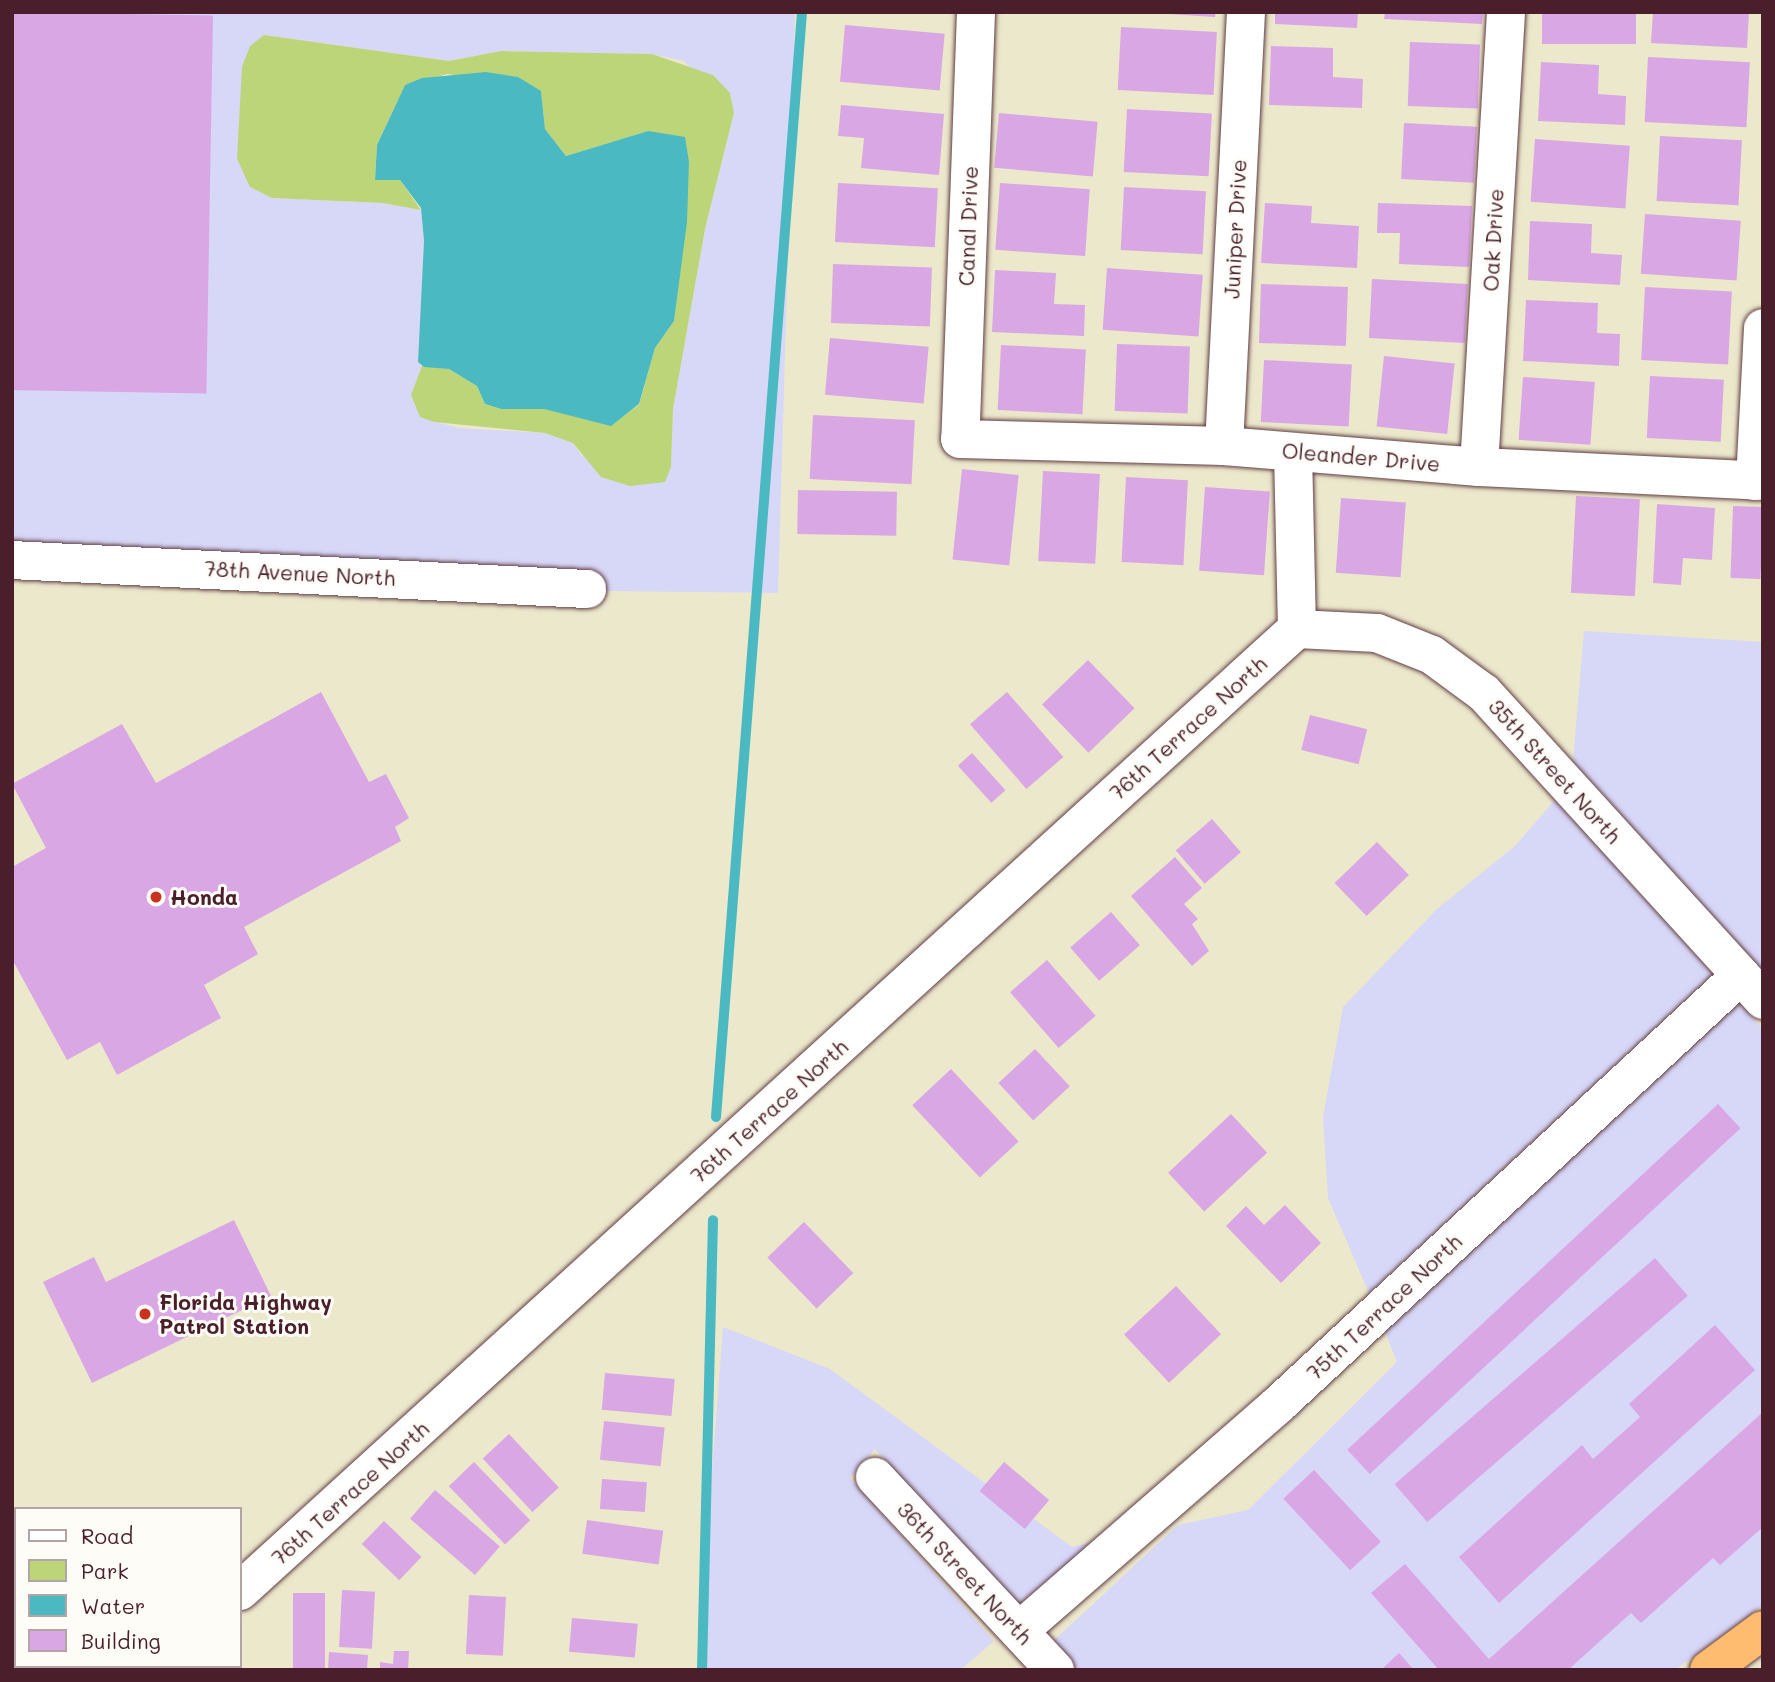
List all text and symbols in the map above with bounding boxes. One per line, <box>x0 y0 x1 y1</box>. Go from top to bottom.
street label: Juniper Drive <box>1219 159 1251 299</box>
street label: Canal Drive <box>953 165 983 287</box>
street label: Oak Drive <box>1478 188 1508 292</box>
street label: Oleander Drive <box>1281 438 1441 476</box>
street label: 78th Avenue North <box>204 555 396 591</box>
street label: 76th Terrace North <box>1104 651 1272 805</box>
street label: 35th Street North <box>1484 694 1626 848</box>
place label: Honda <box>170 884 238 910</box>
marker: Honda <box>148 889 164 905</box>
street label: 76th Terrace North <box>685 1034 853 1188</box>
street label: 75th Terrace North <box>1301 1229 1467 1385</box>
place label: Florida Highway Patrol Station <box>159 1289 332 1339</box>
marker: Florida Highway Patrol Station <box>137 1306 153 1322</box>
street label: 76th Terrace North <box>266 1416 434 1570</box>
street label: 36th Street North <box>892 1496 1038 1650</box>
legend <box>14 1507 242 1668</box>
text: Road <box>81 1522 133 1549</box>
text: Park <box>81 1557 129 1584</box>
text: Water <box>81 1592 145 1619</box>
text: Building <box>81 1627 161 1654</box>

